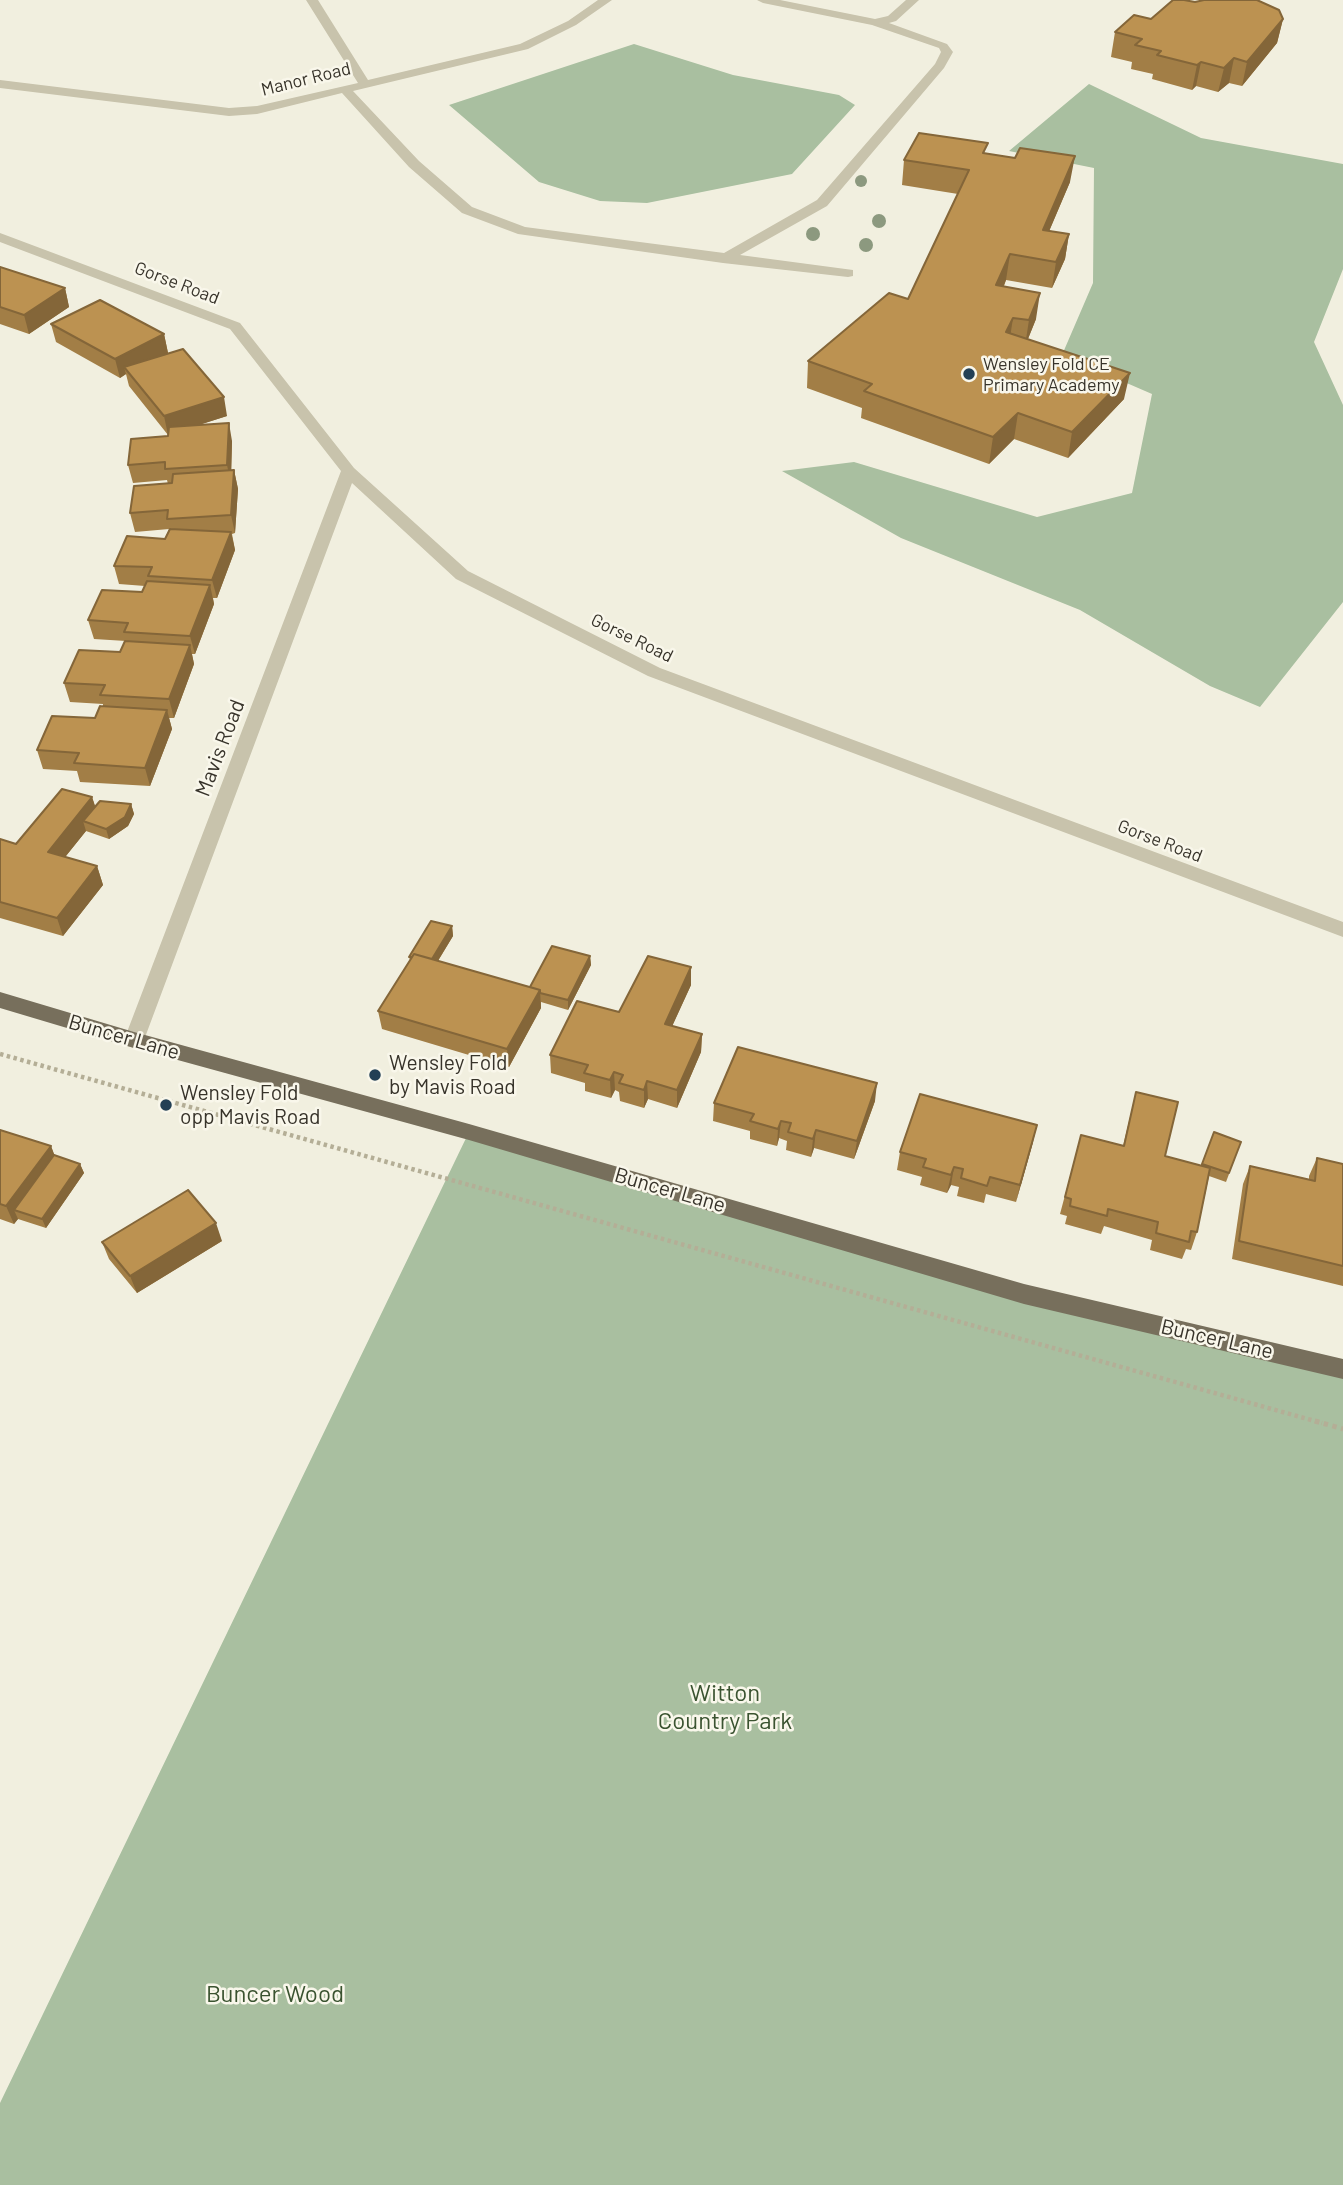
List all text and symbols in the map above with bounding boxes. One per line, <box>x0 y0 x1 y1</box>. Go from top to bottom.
street label: Manor Road <box>259 57 353 101</box>
street label: Gorse Road <box>132 257 222 309</box>
place label: Wensley Fold CE Primary Academy <box>983 353 1120 396</box>
marker: Wensley Fold CE Primary Academy <box>961 366 977 382</box>
street label: Gorse Road <box>587 609 677 667</box>
street label: Mavis Road <box>190 696 250 800</box>
street label: Gorse Road <box>1115 815 1205 867</box>
street label: Buncer Lane <box>66 1009 182 1065</box>
place label: Wensley Fold by Mavis Road <box>389 1050 516 1100</box>
marker: Wensley Fold by Mavis Road <box>367 1067 383 1083</box>
place label: Wensley Fold opp Mavis Road <box>180 1080 321 1130</box>
marker: Wensley Fold opp Mavis Road <box>158 1097 174 1113</box>
street label: Buncer Lane <box>612 1162 728 1218</box>
street label: Buncer Lane <box>1159 1314 1275 1364</box>
park label: Witton Country Park <box>658 1679 792 1735</box>
park label: Buncer Wood <box>206 1980 344 2008</box>

